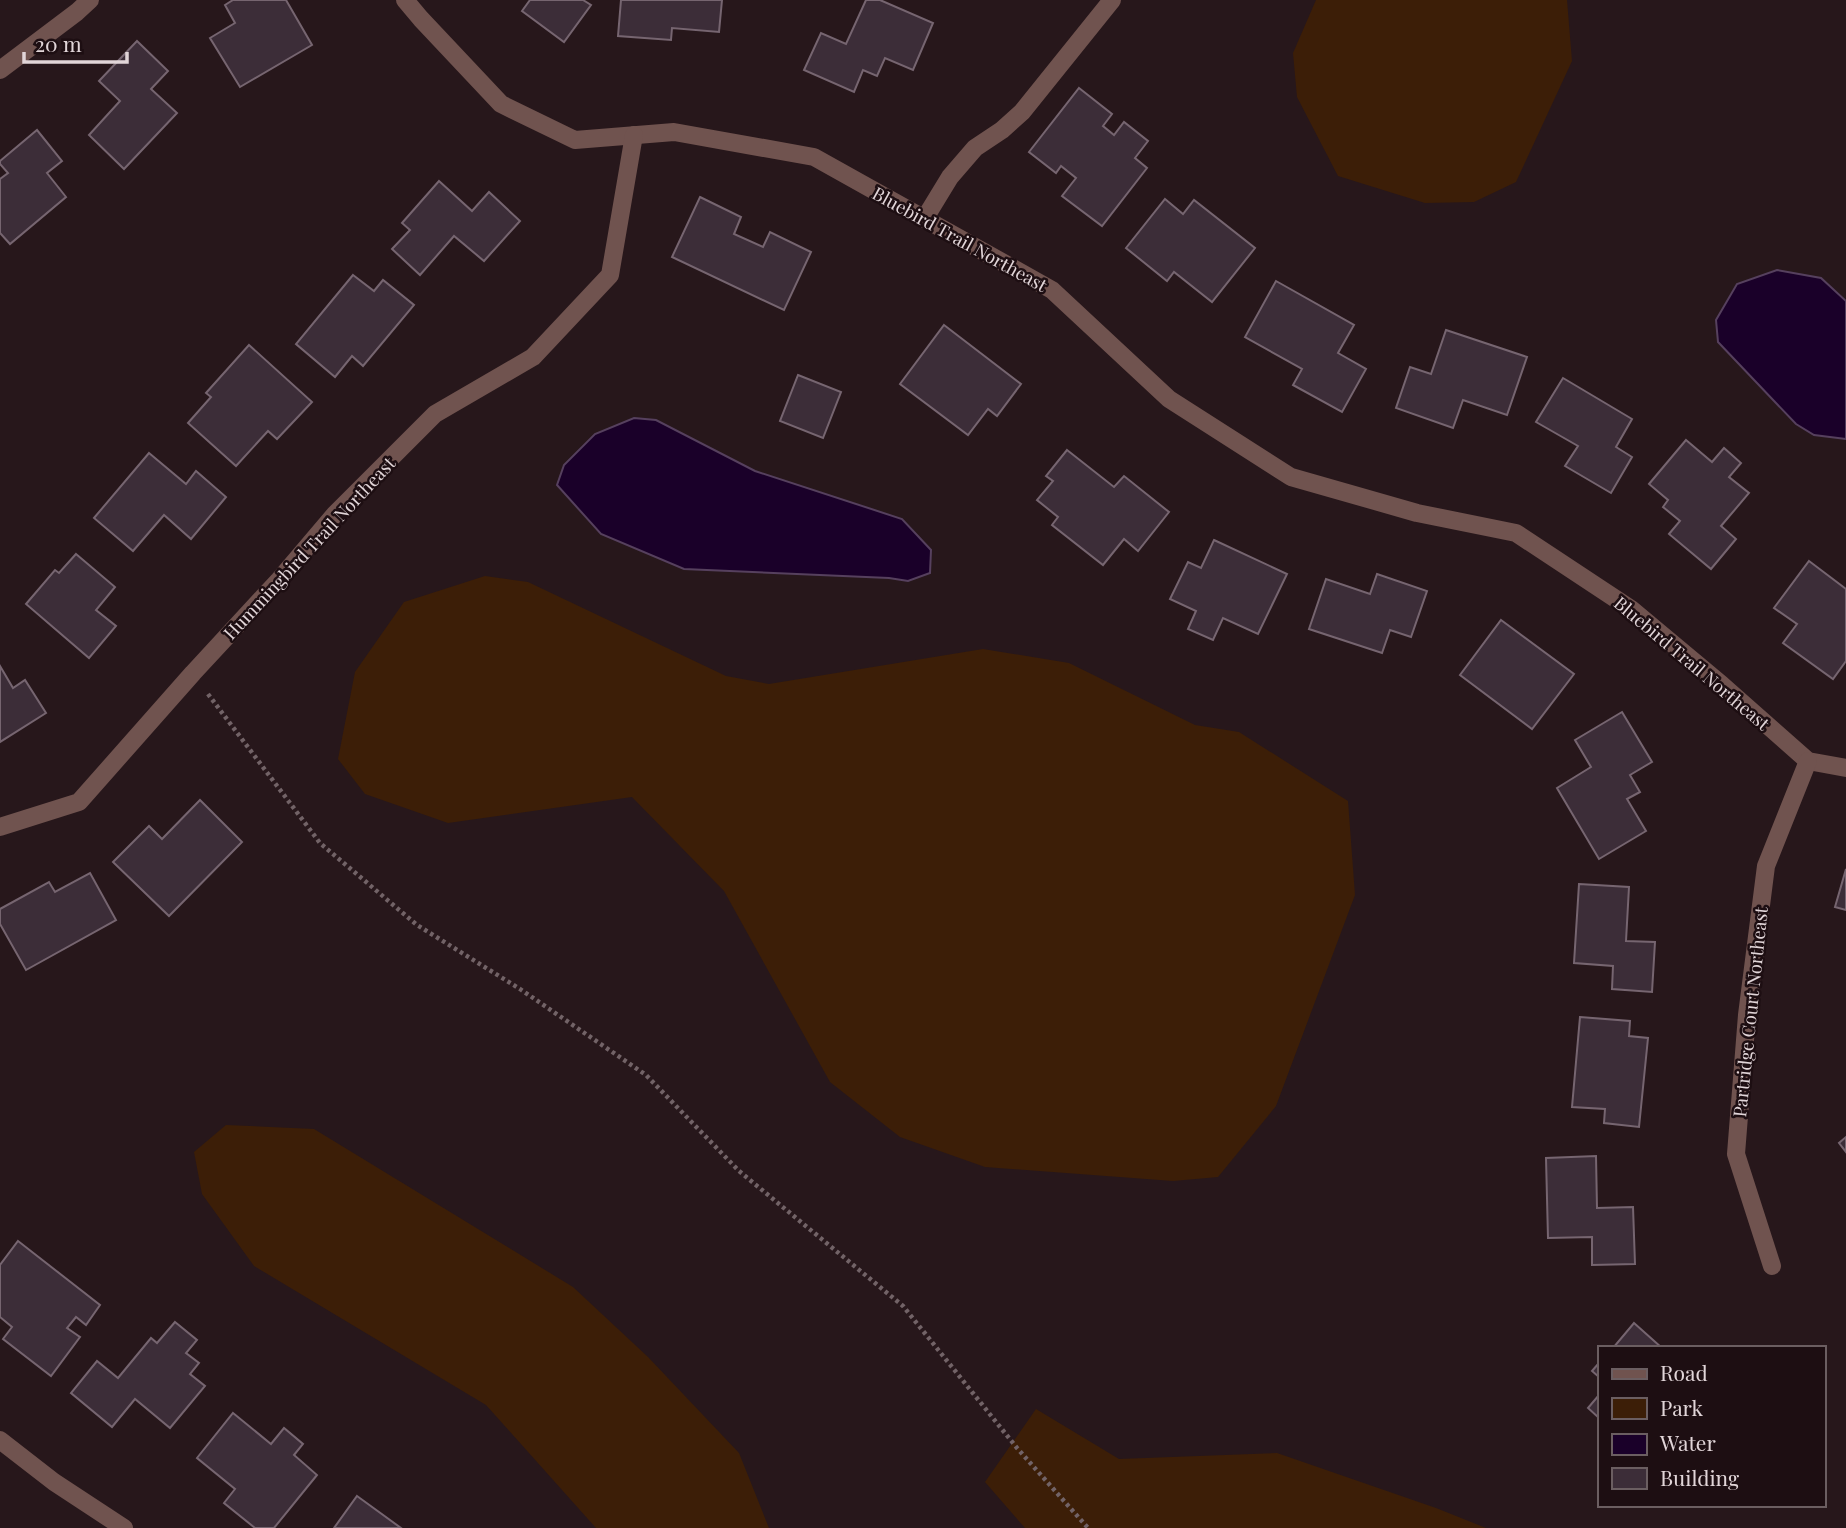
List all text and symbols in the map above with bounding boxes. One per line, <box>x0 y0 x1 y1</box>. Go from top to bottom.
scale bar <box>24 21 128 65</box>
text: 20 m <box>35 29 82 57</box>
street label: Bluebird Trail Northeast <box>868 181 1052 297</box>
street label: Hummingbird Trail Northeast <box>218 451 401 645</box>
street label: Bluebird Trail Northeast <box>1609 591 1775 736</box>
street label: Partridge Court Northeast <box>1727 905 1773 1118</box>
legend <box>1598 1346 1825 1507</box>
text: Road <box>1660 1358 1708 1386</box>
text: Park <box>1660 1393 1704 1421</box>
text: Water <box>1659 1428 1716 1456</box>
text: Building <box>1660 1463 1739 1491</box>

